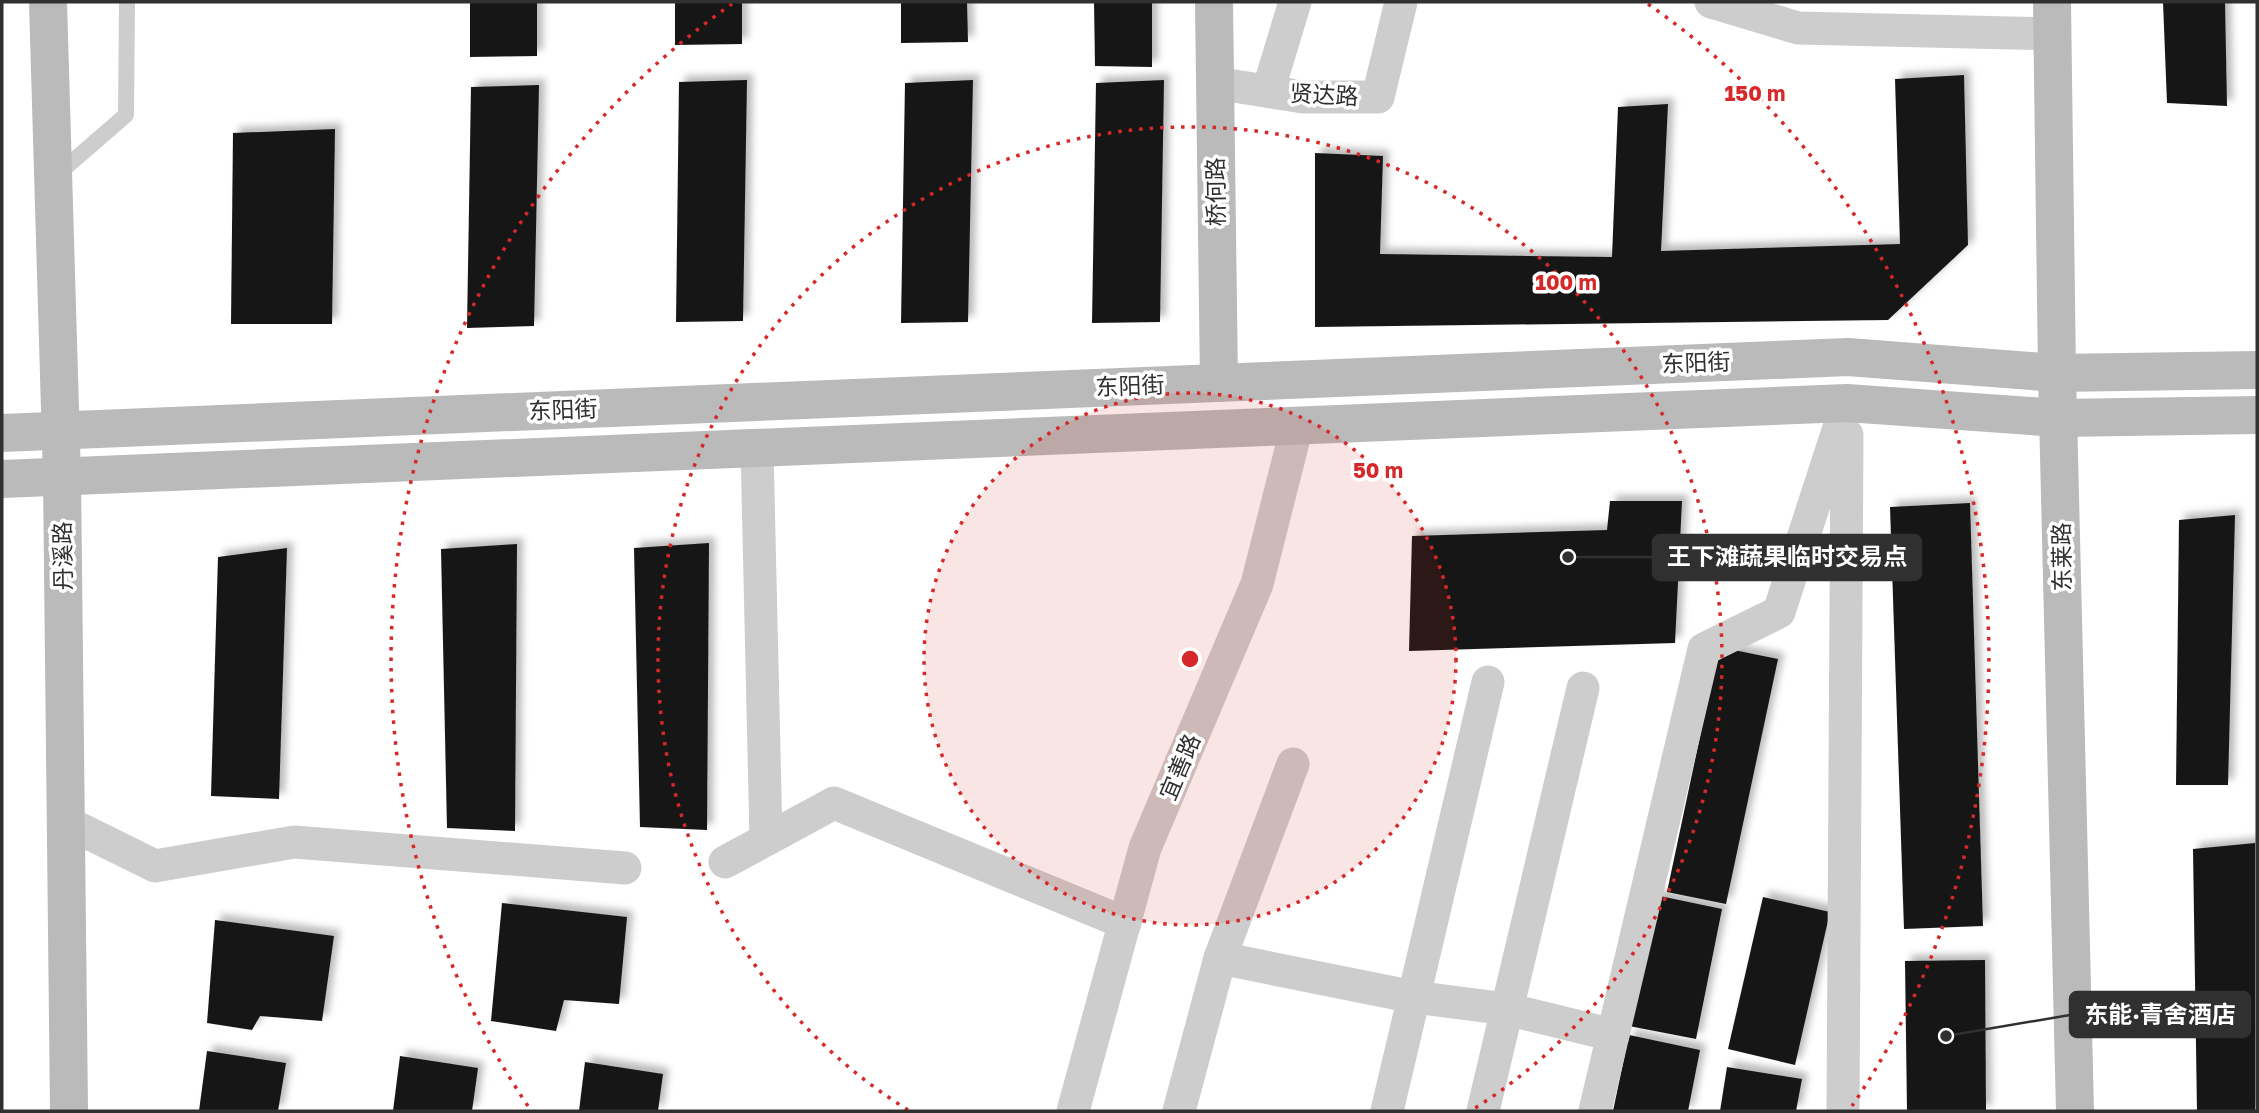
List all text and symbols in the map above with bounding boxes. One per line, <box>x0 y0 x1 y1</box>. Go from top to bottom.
street label: 贤达路 <box>1289 78 1359 110</box>
text: 150 m <box>1725 80 1785 106</box>
street label: 桥何路 <box>1200 157 1230 227</box>
text: 100 m <box>1535 269 1597 295</box>
street label: 东阳街 <box>1661 347 1731 377</box>
street label: 东阳街 <box>1095 370 1165 400</box>
street label: 东阳街 <box>528 394 598 424</box>
text: 50 m <box>1353 457 1403 483</box>
street label: 丹溪路 <box>47 521 77 591</box>
street label: 东莱路 <box>2046 522 2076 592</box>
callout: 王下滩蔬果临时交易点 <box>1653 535 1921 580</box>
text: 王下滩蔬果临时交易点 <box>1667 541 1907 570</box>
centre of rings <box>1178 647 1202 671</box>
street label: 宜善路 <box>1153 729 1205 804</box>
callout: 东能·青舍酒店 <box>2070 992 2250 1037</box>
text: 东能·青舍酒店 <box>2084 999 2236 1028</box>

